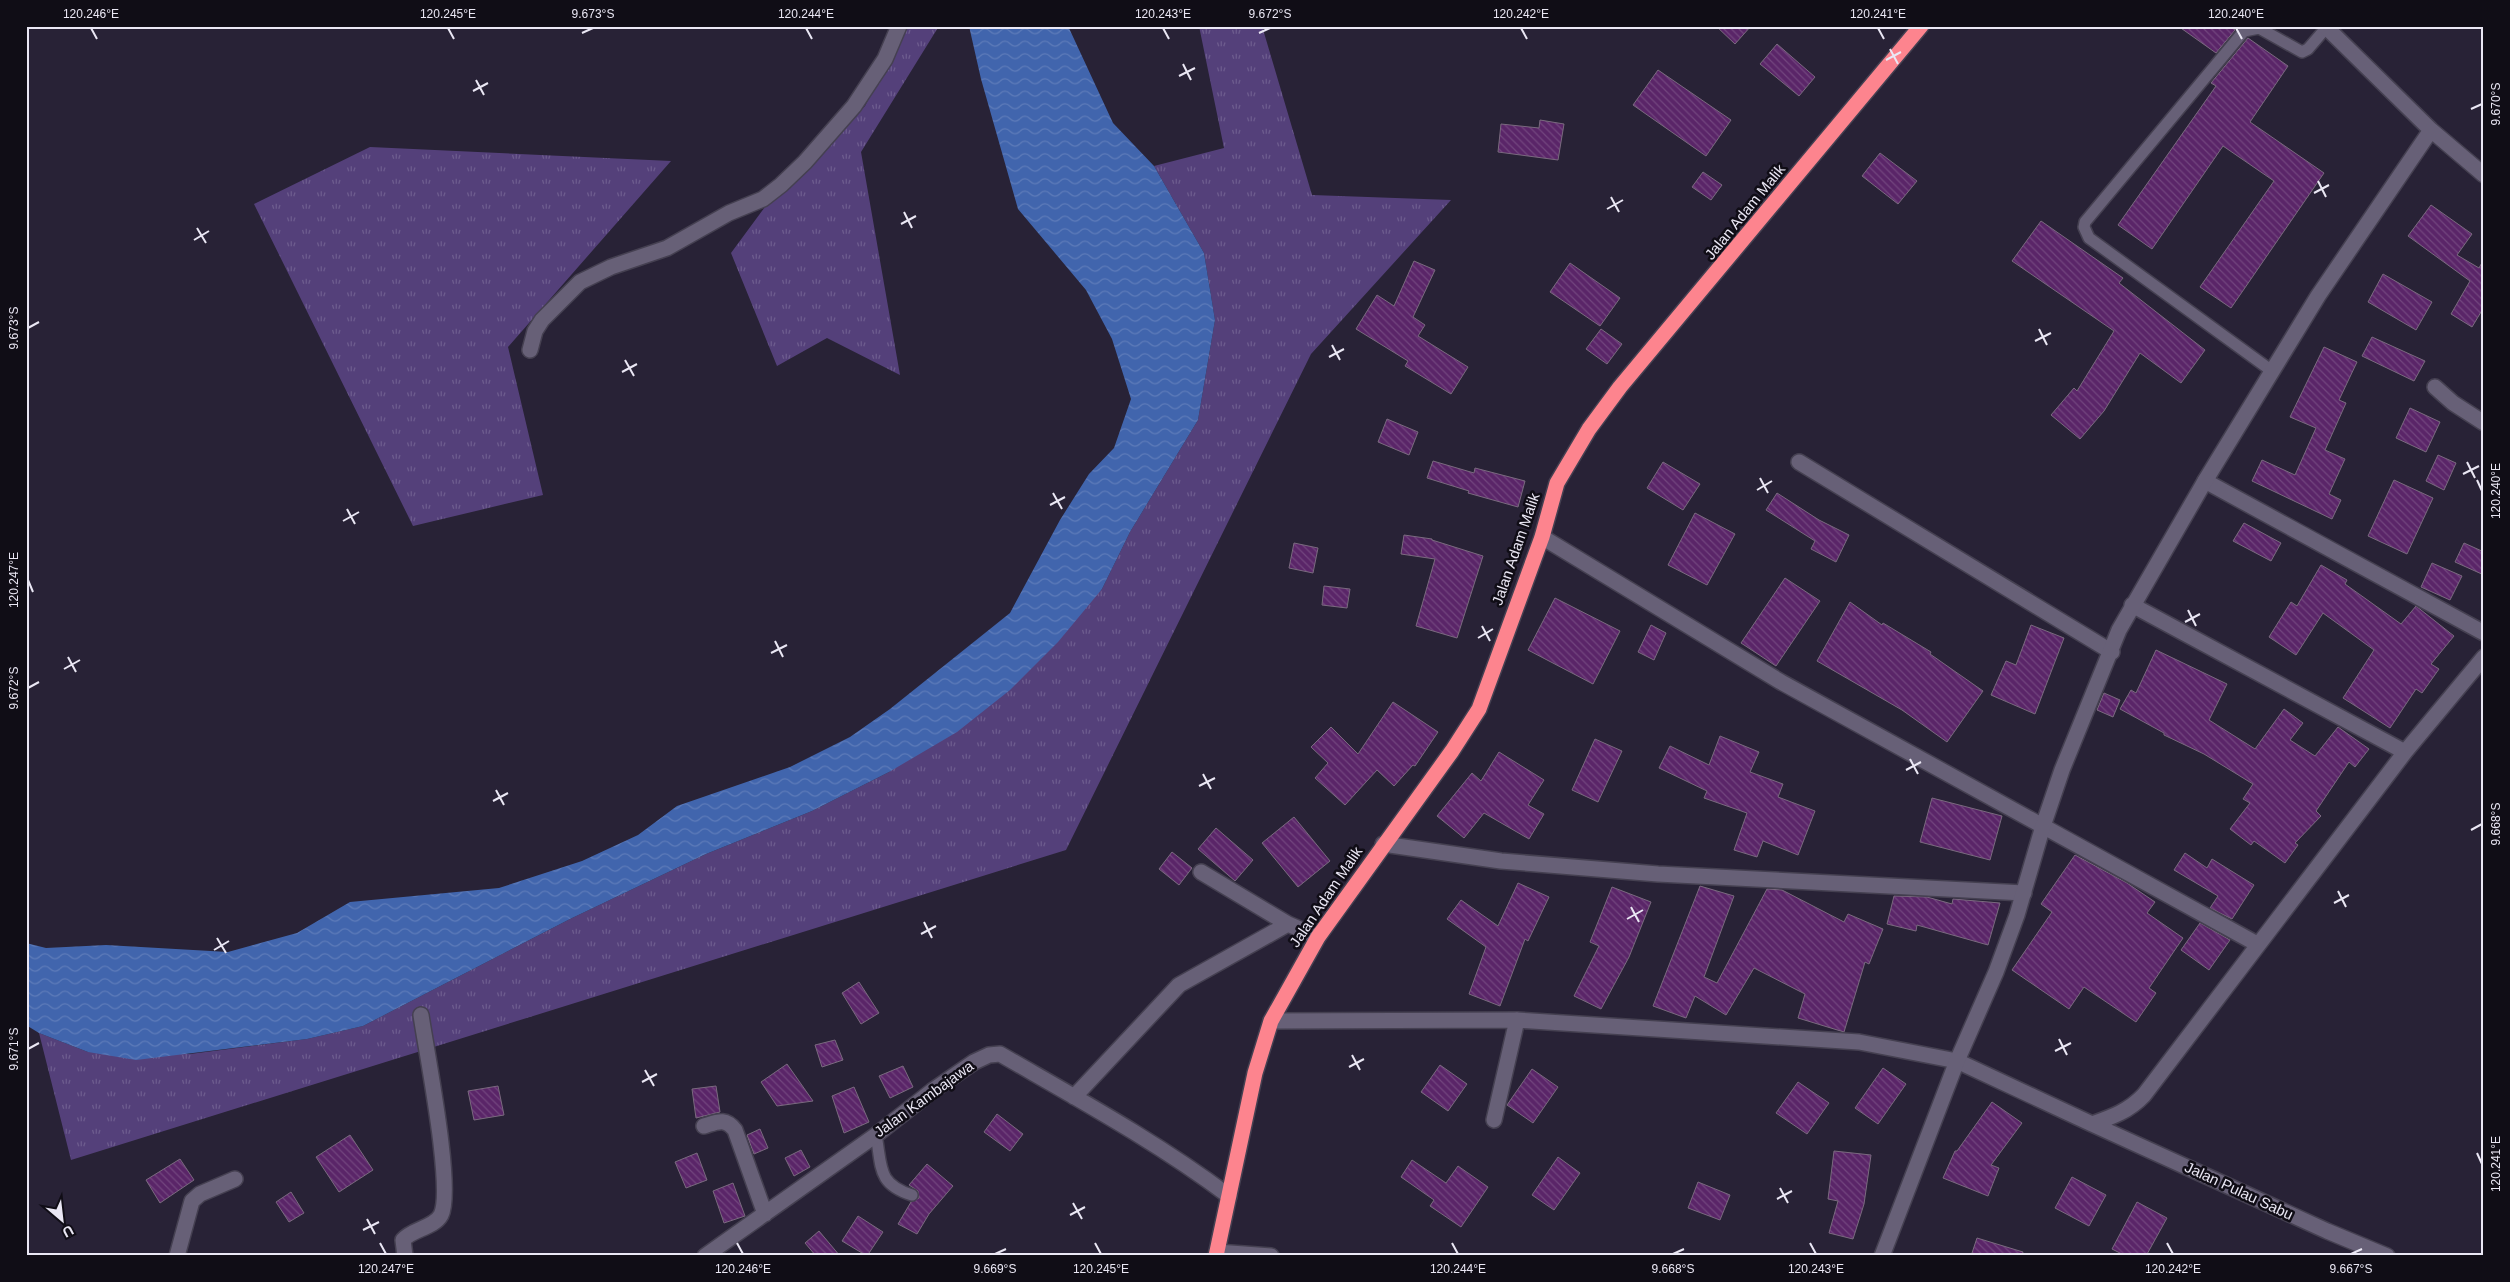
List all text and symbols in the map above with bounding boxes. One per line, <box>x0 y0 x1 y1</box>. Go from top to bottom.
text: 120.246°E <box>63 7 119 21</box>
text: 120.245°E <box>420 7 476 21</box>
text: 9.673°S <box>572 7 614 21</box>
text: 120.244°E <box>778 7 834 21</box>
text: 120.243°E <box>1135 7 1191 21</box>
text: 9.672°S <box>1249 7 1291 21</box>
text: 120.242°E <box>1493 7 1549 21</box>
text: 120.241°E <box>1850 7 1906 21</box>
text: 120.240°E <box>2208 7 2264 21</box>
text: 9.670°S <box>2489 83 2503 125</box>
street label: Jalan Adam Malik <box>1701 160 1789 263</box>
text: 9.673°S <box>7 307 21 349</box>
text: 120.240°E <box>2489 463 2503 519</box>
street label: Jalan Adam Malik <box>1488 490 1543 607</box>
text: 120.247°E <box>7 552 21 608</box>
text: 9.672°S <box>7 667 21 709</box>
text: 9.668°S <box>2489 803 2503 845</box>
street label: Jalan Adam Malik <box>1286 843 1366 950</box>
text: 9.671°S <box>7 1028 21 1070</box>
street label: Jalan Kambajawa <box>871 1057 977 1140</box>
text: 120.241°E <box>2489 1136 2503 1192</box>
street label: Jalan Pulau Sabu <box>2182 1158 2296 1223</box>
north arrow <box>38 1194 88 1244</box>
text: U <box>60 1222 76 1241</box>
text: 120.247°E <box>358 1262 414 1276</box>
text: 120.246°E <box>715 1262 771 1276</box>
text: 9.669°S <box>974 1262 1016 1276</box>
text: 120.245°E <box>1073 1262 1129 1276</box>
text: 120.244°E <box>1430 1262 1486 1276</box>
text: 9.668°S <box>1652 1262 1694 1276</box>
text: 120.243°E <box>1788 1262 1844 1276</box>
text: 120.242°E <box>2145 1262 2201 1276</box>
text: 9.667°S <box>2330 1262 2372 1276</box>

